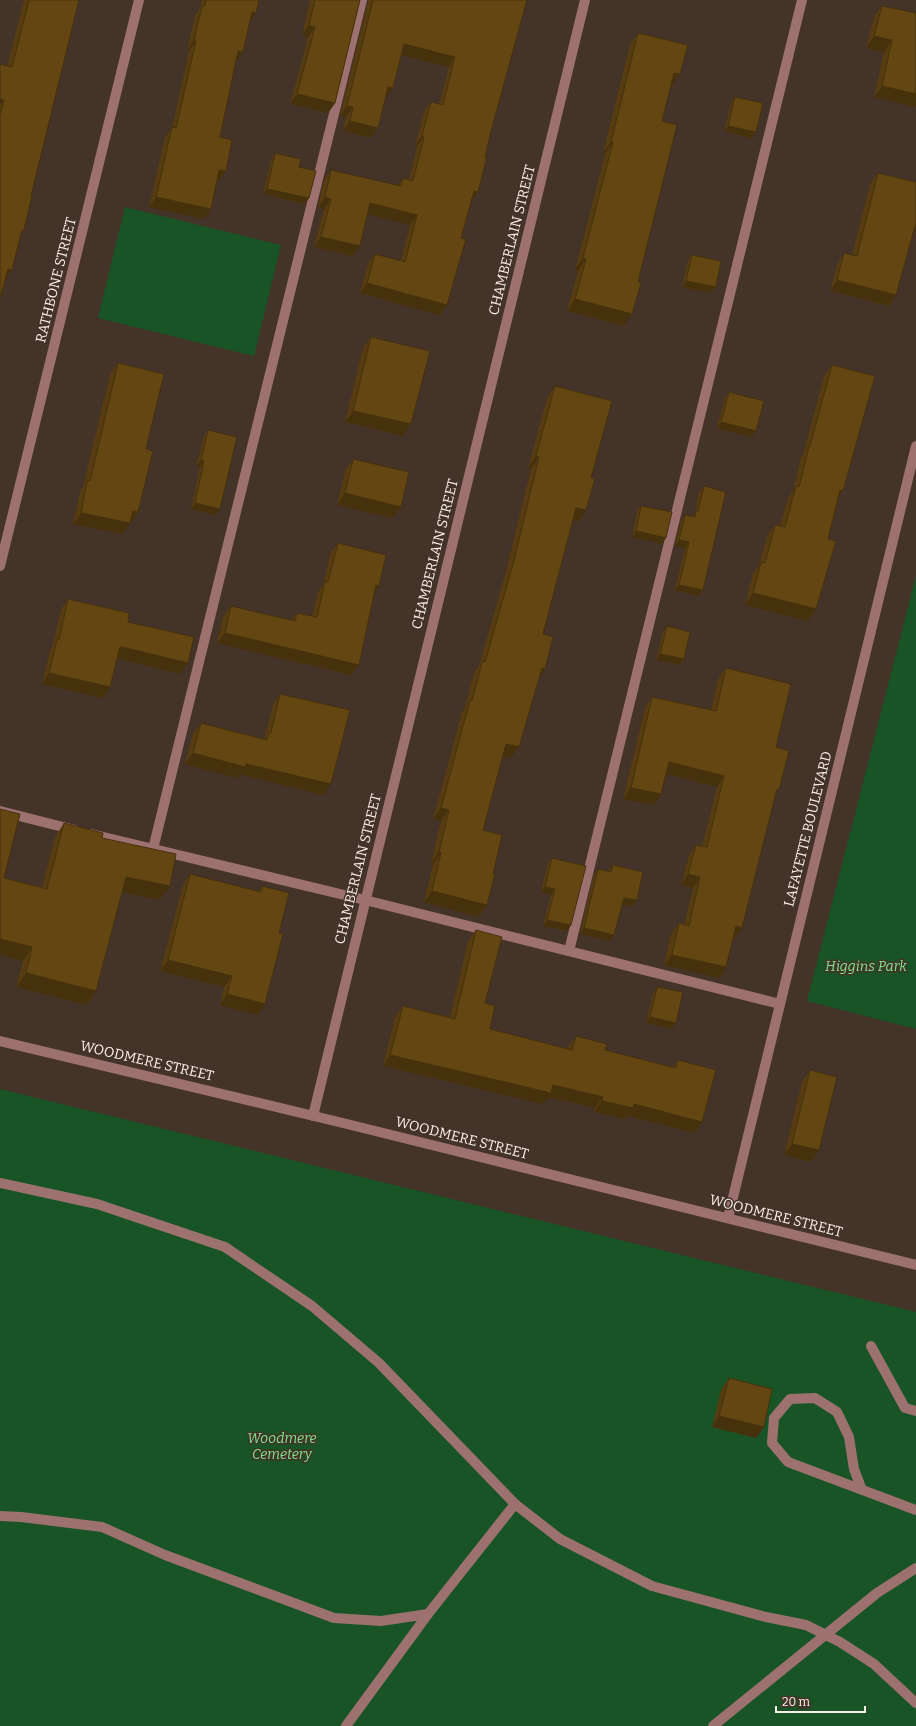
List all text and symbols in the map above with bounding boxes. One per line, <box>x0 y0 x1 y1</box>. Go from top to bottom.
street label: CHAMBERLAIN STREET <box>485 163 539 317</box>
street label: RATHBONE STREET <box>32 216 80 344</box>
street label: CHAMBERLAIN STREET <box>408 477 462 631</box>
street label: LAFAYETTE BOULEVARD <box>780 750 836 908</box>
street label: CHAMBERLAIN STREET <box>331 792 385 946</box>
park label: Higgins Park <box>825 958 907 975</box>
street label: WOODMERE STREET <box>79 1037 215 1085</box>
street label: WOODMERE STREET <box>394 1113 530 1163</box>
street label: WOODMERE STREET <box>708 1191 844 1241</box>
park label: Woodmere Cemetery <box>247 1430 317 1463</box>
scale bar <box>776 1688 865 1714</box>
text: 20 m <box>782 1695 811 1709</box>

